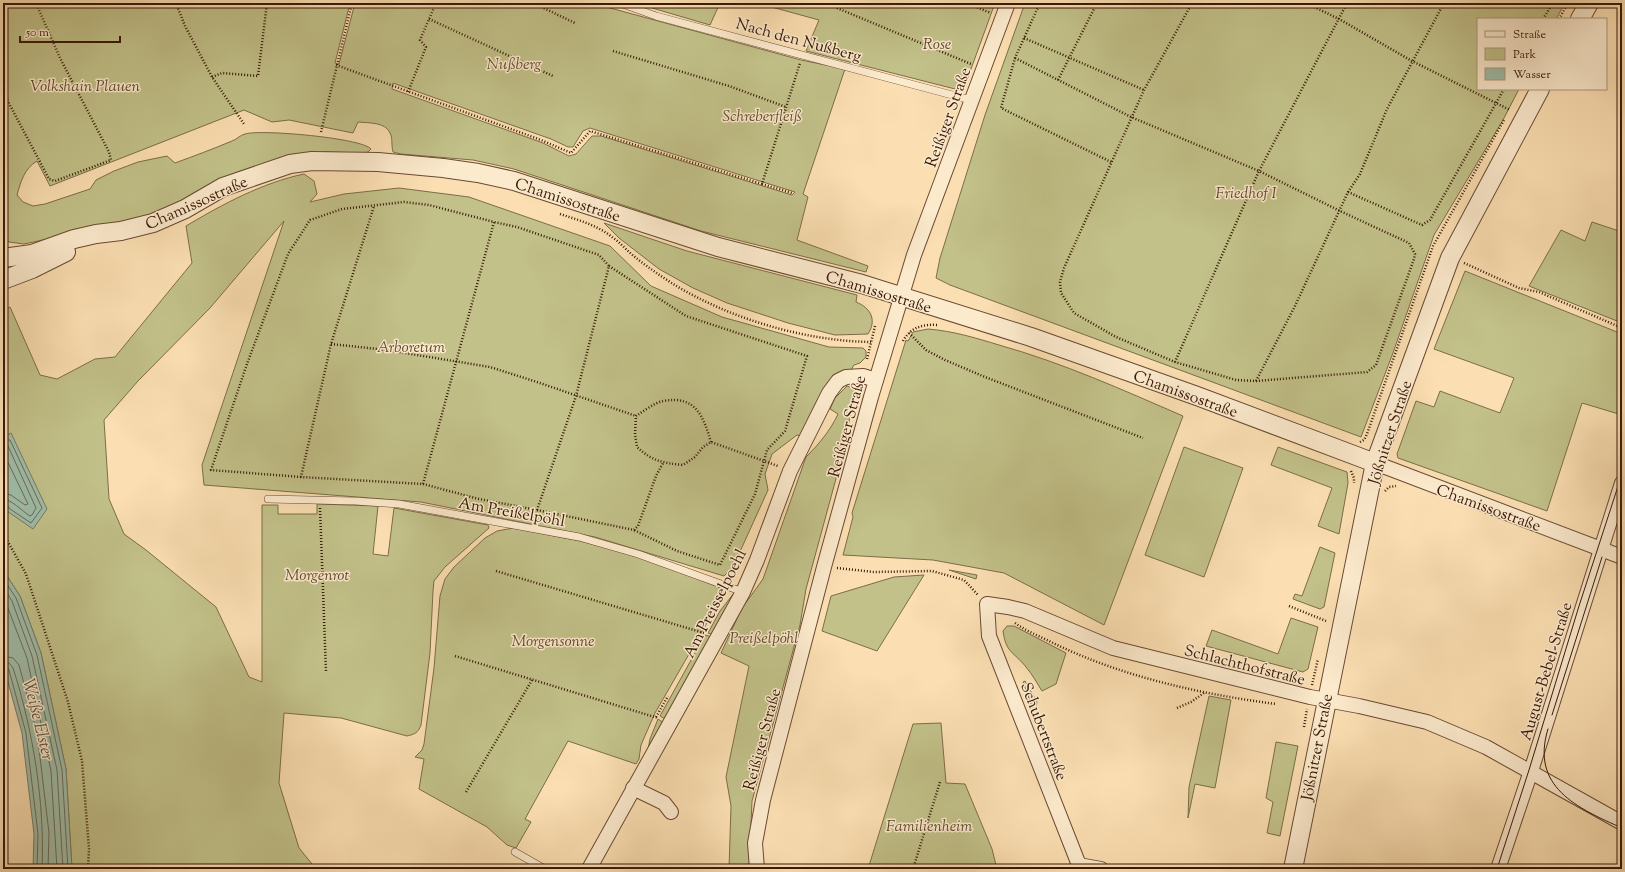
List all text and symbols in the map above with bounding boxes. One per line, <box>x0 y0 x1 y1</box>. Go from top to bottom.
street label: Nach den Nußberg <box>733 14 864 69</box>
scale bar <box>20 18 120 44</box>
legend <box>1477 18 1607 90</box>
text: 50 m <box>25 24 49 42</box>
text: Straße <box>1513 26 1547 44</box>
park label: Rose <box>923 34 951 57</box>
text: Park <box>1513 46 1536 64</box>
park label: Nußberg <box>487 54 541 77</box>
street label: Reißiger Straße <box>921 65 978 171</box>
text: Wasser <box>1513 66 1551 84</box>
park label: Volkshain Plauen <box>30 76 141 99</box>
park label: Schreberfleiß <box>722 106 802 129</box>
street label: Chamissostraße <box>142 171 252 237</box>
street label: Chamissostraße <box>511 173 623 229</box>
park label: Friedhof I <box>1215 183 1277 206</box>
street label: Chamissostraße <box>822 266 934 320</box>
park label: Arboretum <box>377 337 445 360</box>
street label: Chamissostraße <box>1130 366 1241 425</box>
street label: Reißiger Straße <box>824 373 873 480</box>
street label: Jößnitzer Straße <box>1363 378 1419 489</box>
street label: Chamissostraße <box>1433 480 1544 539</box>
street label: Am Preißelpöhl <box>456 493 567 534</box>
street label: Am Preisselpoehl <box>679 545 754 663</box>
park label: Morgenrot <box>285 565 349 588</box>
street label: August-Bebel-Straße <box>1515 600 1579 744</box>
park label: Preißelpöhl <box>729 628 799 651</box>
park label: Morgensonne <box>511 631 595 654</box>
street label: Schlachthofstraße <box>1181 640 1307 693</box>
water label: Weiße Elster <box>15 676 59 763</box>
street label: Schubertstraße <box>1013 679 1072 784</box>
street label: Reißiger Straße <box>739 686 788 793</box>
street label: Jößnitzer Straße <box>1297 692 1340 804</box>
park label: Familienheim <box>886 816 972 839</box>

